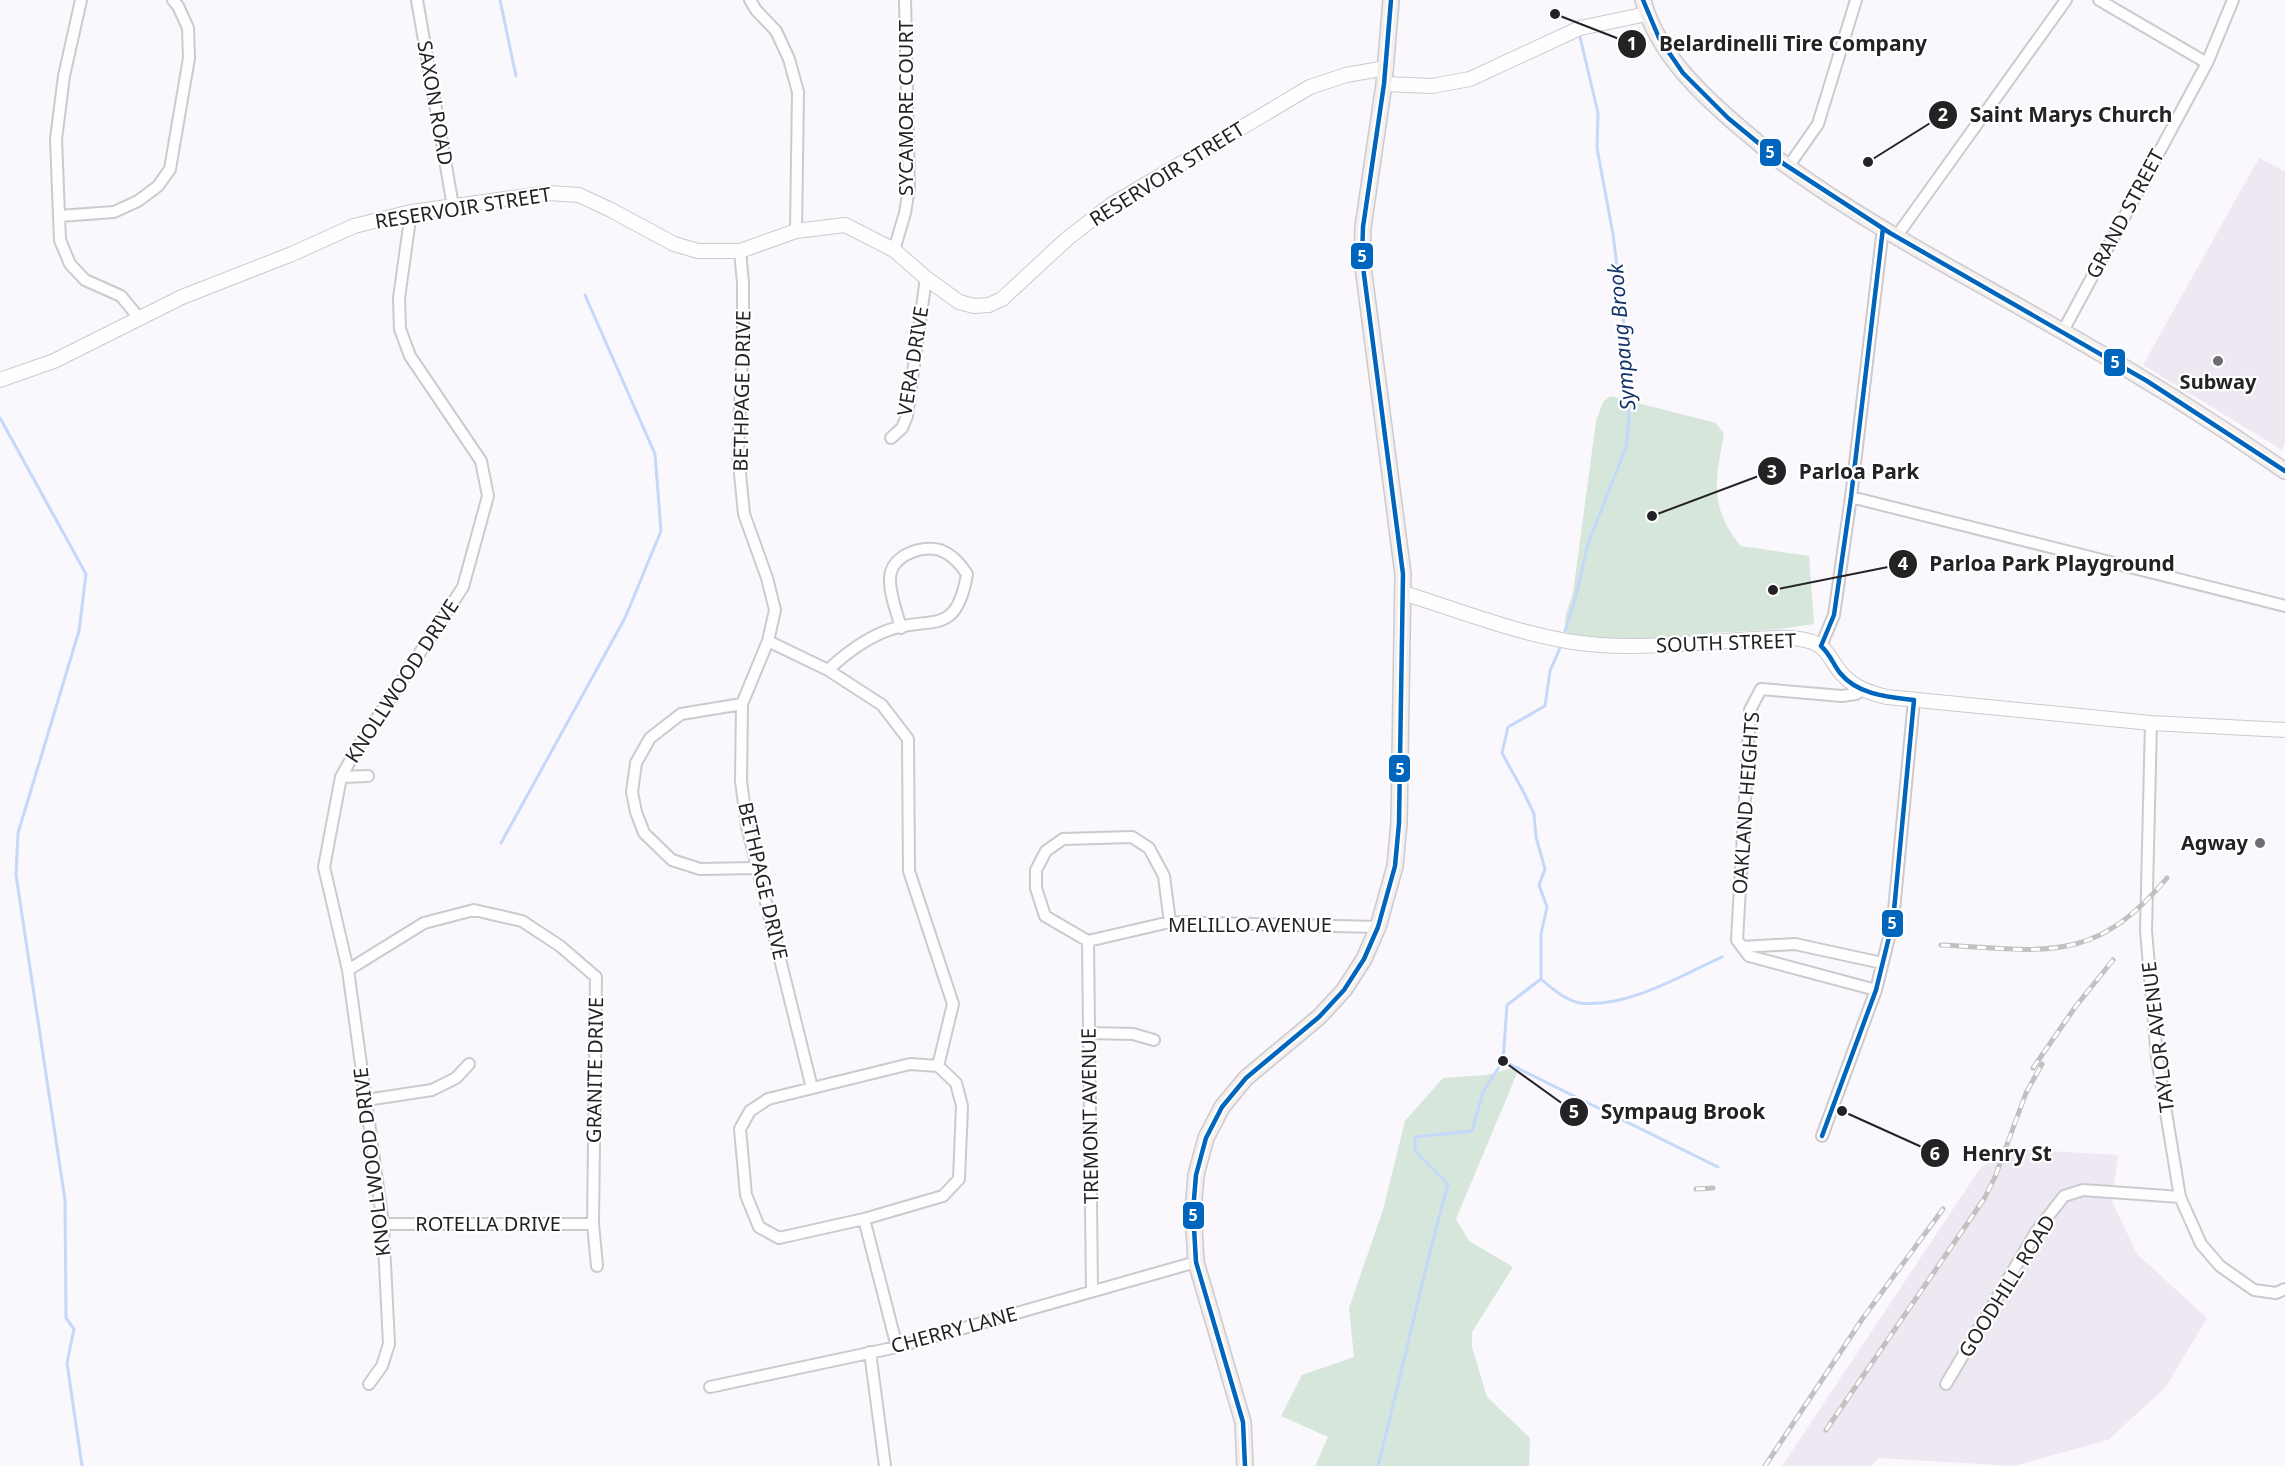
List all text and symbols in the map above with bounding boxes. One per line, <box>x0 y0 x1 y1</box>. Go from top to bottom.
street label: SYCAMORE COURT <box>892 20 919 196</box>
callout: Belardinelli Tire Company <box>1617 25 1939 64</box>
text: Belardinelli Tire Company <box>1659 29 1927 57</box>
text: 1 <box>1627 31 1637 55</box>
street label: SAXON ROAD <box>411 38 460 167</box>
callout: Saint Marys Church <box>1928 95 2185 134</box>
text: Saint Marys Church <box>1970 100 2172 128</box>
text: 2 <box>1938 102 1948 126</box>
street label: RESERVOIR STREET <box>1084 115 1249 232</box>
line badge: 5 <box>1759 138 1782 167</box>
text: 5 <box>1765 141 1775 163</box>
street label: GRAND STREET <box>2079 144 2170 283</box>
street label: RESERVOIR STREET <box>373 180 553 235</box>
line badge: 5 <box>1350 242 1374 270</box>
text: 5 <box>1357 245 1367 267</box>
water label: Sympaug Brook <box>1601 261 1641 412</box>
street label: VERA DRIVE <box>891 304 934 418</box>
street label: BETHPAGE DRIVE <box>727 310 756 472</box>
line badge: 5 <box>2103 348 2126 377</box>
text: 5 <box>2110 351 2120 373</box>
marker: Subway <box>2211 354 2225 368</box>
place label: Subway <box>2180 368 2257 395</box>
callout: Parloa Park <box>1757 452 1931 491</box>
text: Parloa Park <box>1799 457 1920 485</box>
text: 3 <box>1767 459 1777 483</box>
callout: Parloa Park Playground <box>1888 545 2187 584</box>
text: Parloa Park Playground <box>1929 549 2175 577</box>
text: 4 <box>1898 551 1908 575</box>
street label: KNOLLWOOD DRIVE <box>338 594 465 768</box>
street label: SOUTH STREET <box>1655 627 1797 658</box>
street label: OAKLAND HEIGHTS <box>1726 711 1765 895</box>
line badge: 5 <box>1388 754 1411 783</box>
text: 5 <box>1395 758 1405 780</box>
street label: BETHPAGE DRIVE <box>732 799 795 963</box>
place label: Agway <box>2181 829 2249 856</box>
marker: Agway <box>2253 836 2267 850</box>
line badge: 5 <box>1881 909 1904 938</box>
street label: MELILLO AVENUE <box>1168 911 1332 938</box>
text: 5 <box>1887 912 1897 934</box>
street label: TAYLOR AVENUE <box>2135 960 2180 1114</box>
street label: GRANITE DRIVE <box>580 997 609 1143</box>
street label: TREMONT AVENUE <box>1074 1028 1105 1204</box>
street label: KNOLLWOOD DRIVE <box>347 1066 396 1258</box>
callout: Sympaug Brook <box>1559 1092 1777 1131</box>
text: Sympaug Brook <box>1601 1097 1766 1125</box>
text: 5 <box>1569 1099 1579 1123</box>
callout: Henry St <box>1920 1134 2064 1173</box>
text: Henry St <box>1962 1139 2052 1167</box>
text: 6 <box>1930 1141 1940 1165</box>
line badge: 5 <box>1182 1201 1205 1230</box>
text: 5 <box>1188 1204 1198 1226</box>
street label: GOODHILL ROAD <box>1952 1209 2061 1362</box>
street label: ROTELLA DRIVE <box>415 1210 561 1237</box>
street label: CHERRY LANE <box>888 1300 1020 1359</box>

